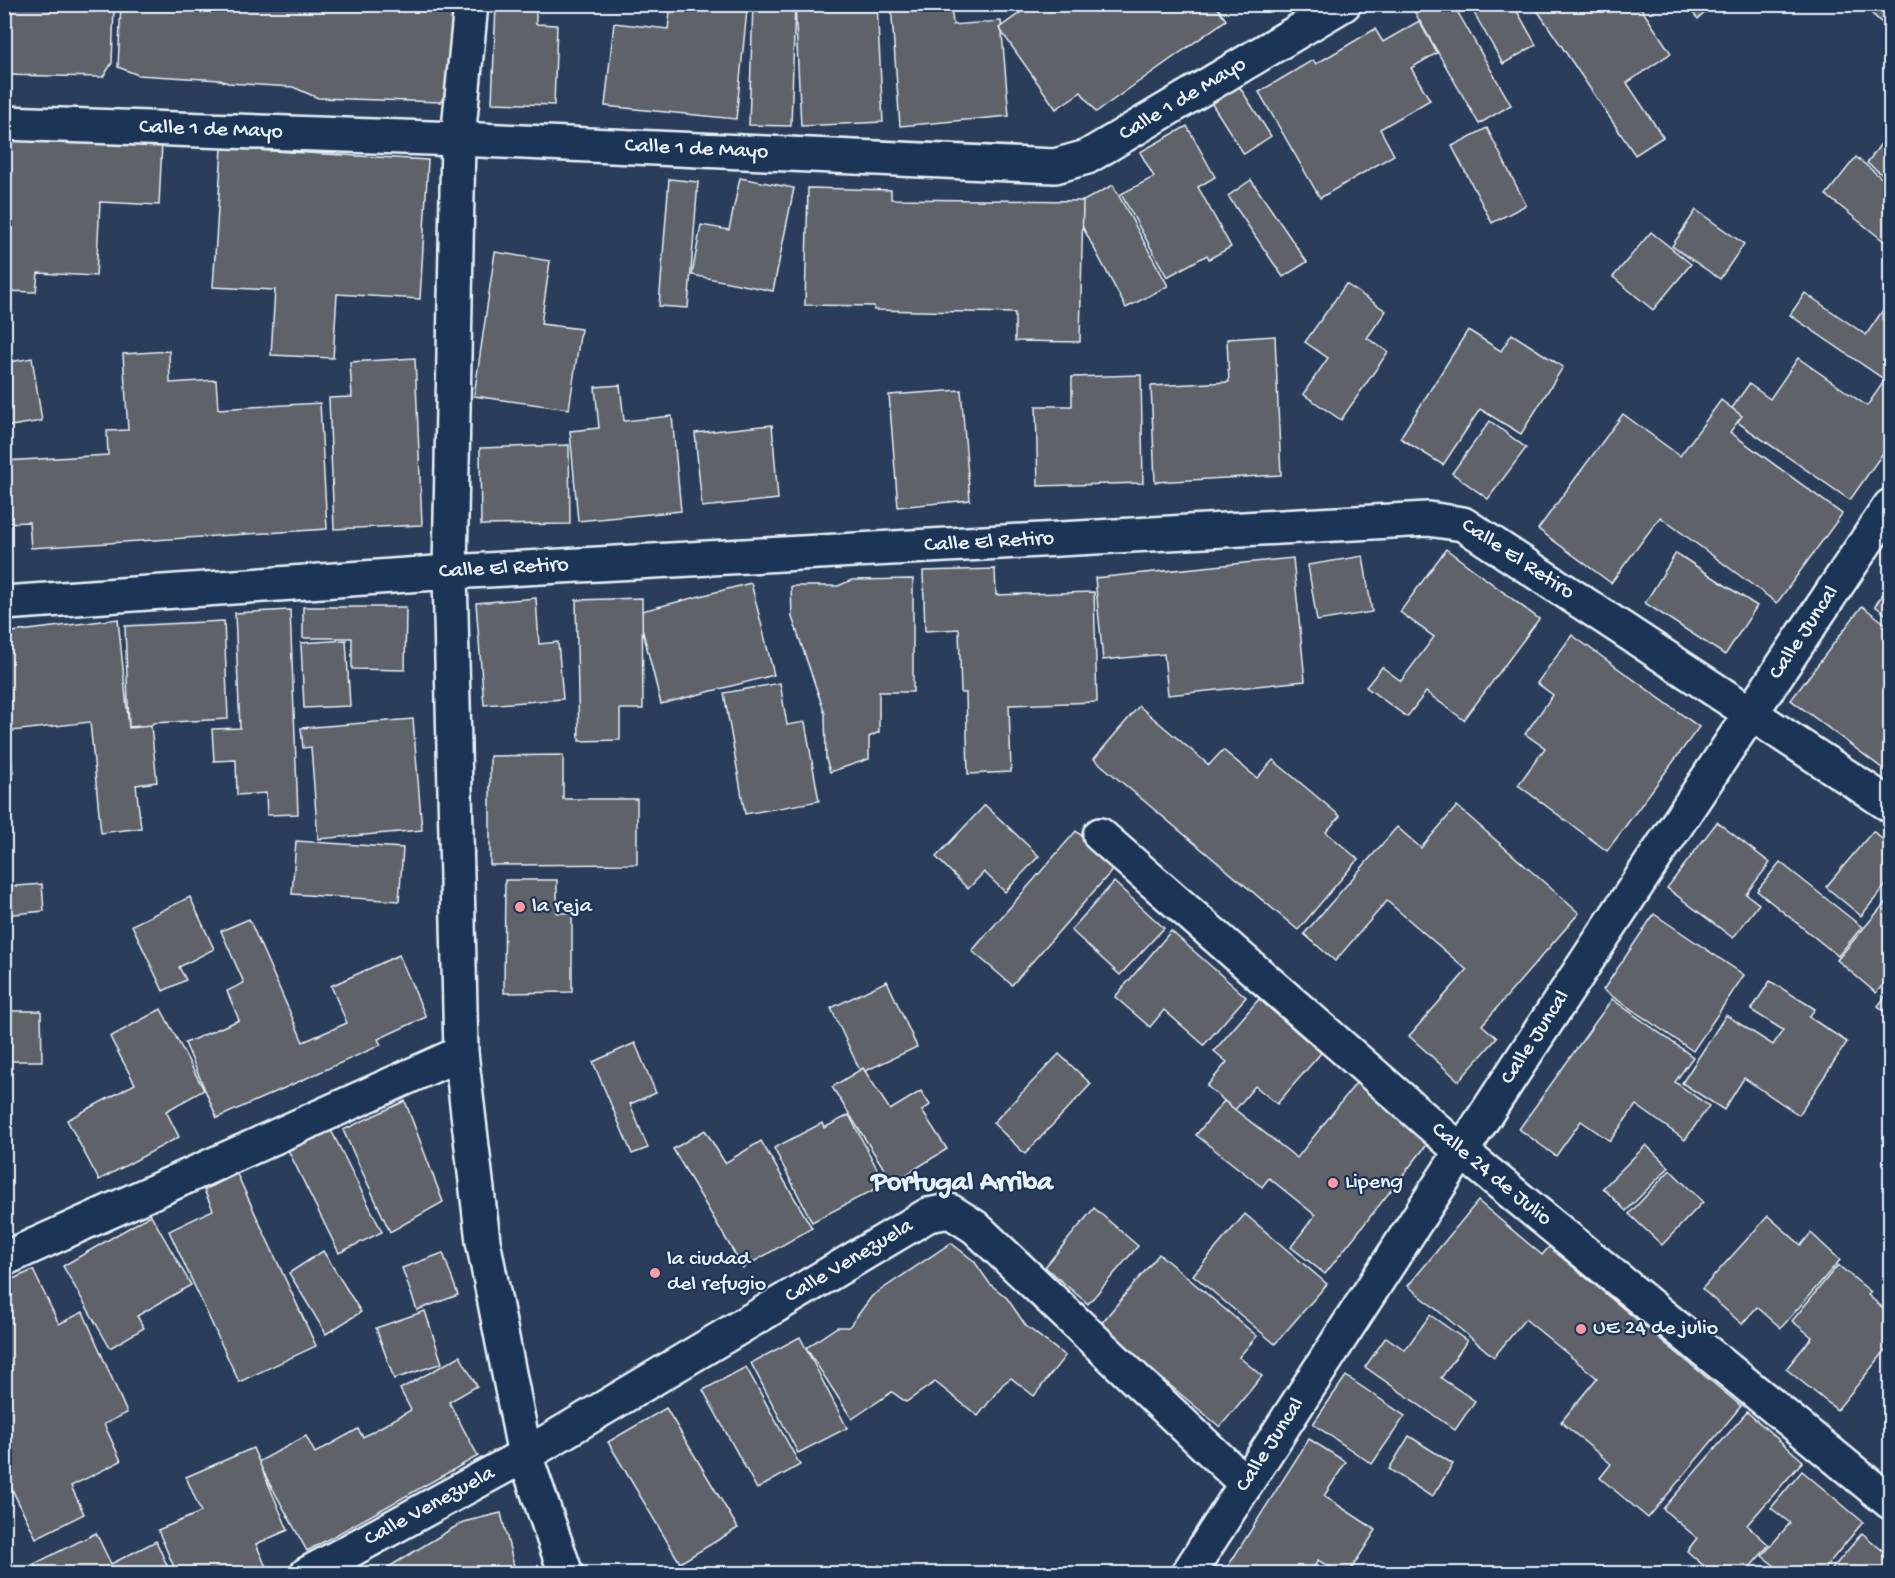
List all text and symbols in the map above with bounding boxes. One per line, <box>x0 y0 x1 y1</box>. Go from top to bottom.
street label: Calle 1 de Mayo <box>1115 52 1252 148</box>
street label: Calle 1 de Mayo <box>139 115 283 146</box>
street label: Calle 1 de Mayo <box>624 134 769 166</box>
street label: Calle El Retiro <box>1456 513 1579 606</box>
street label: Calle El Retiro <box>923 526 1055 559</box>
street label: Calle El Retiro <box>438 553 570 586</box>
street label: Calle Juncal <box>1764 581 1845 685</box>
place label: la reja <box>532 894 593 920</box>
marker: la reja <box>513 900 527 914</box>
street label: Calle Juncal <box>1495 986 1576 1090</box>
street label: Calle 24 de Julio <box>1425 1117 1557 1233</box>
district label: Portugal Arriba <box>869 1167 1054 1200</box>
place label: Lipeng <box>1345 1170 1403 1196</box>
marker: Lipeng <box>1326 1176 1340 1190</box>
street label: Calle Venezuela <box>781 1213 919 1310</box>
place label: la ciudad del refugio <box>667 1247 766 1298</box>
marker: la ciudad del refugio <box>648 1266 662 1280</box>
place label: UE 24 de julio <box>1593 1316 1718 1342</box>
marker: UE 24 de julio <box>1574 1322 1588 1336</box>
street label: Calle Juncal <box>1231 1393 1311 1497</box>
street label: Calle Venezuela <box>360 1461 500 1553</box>

